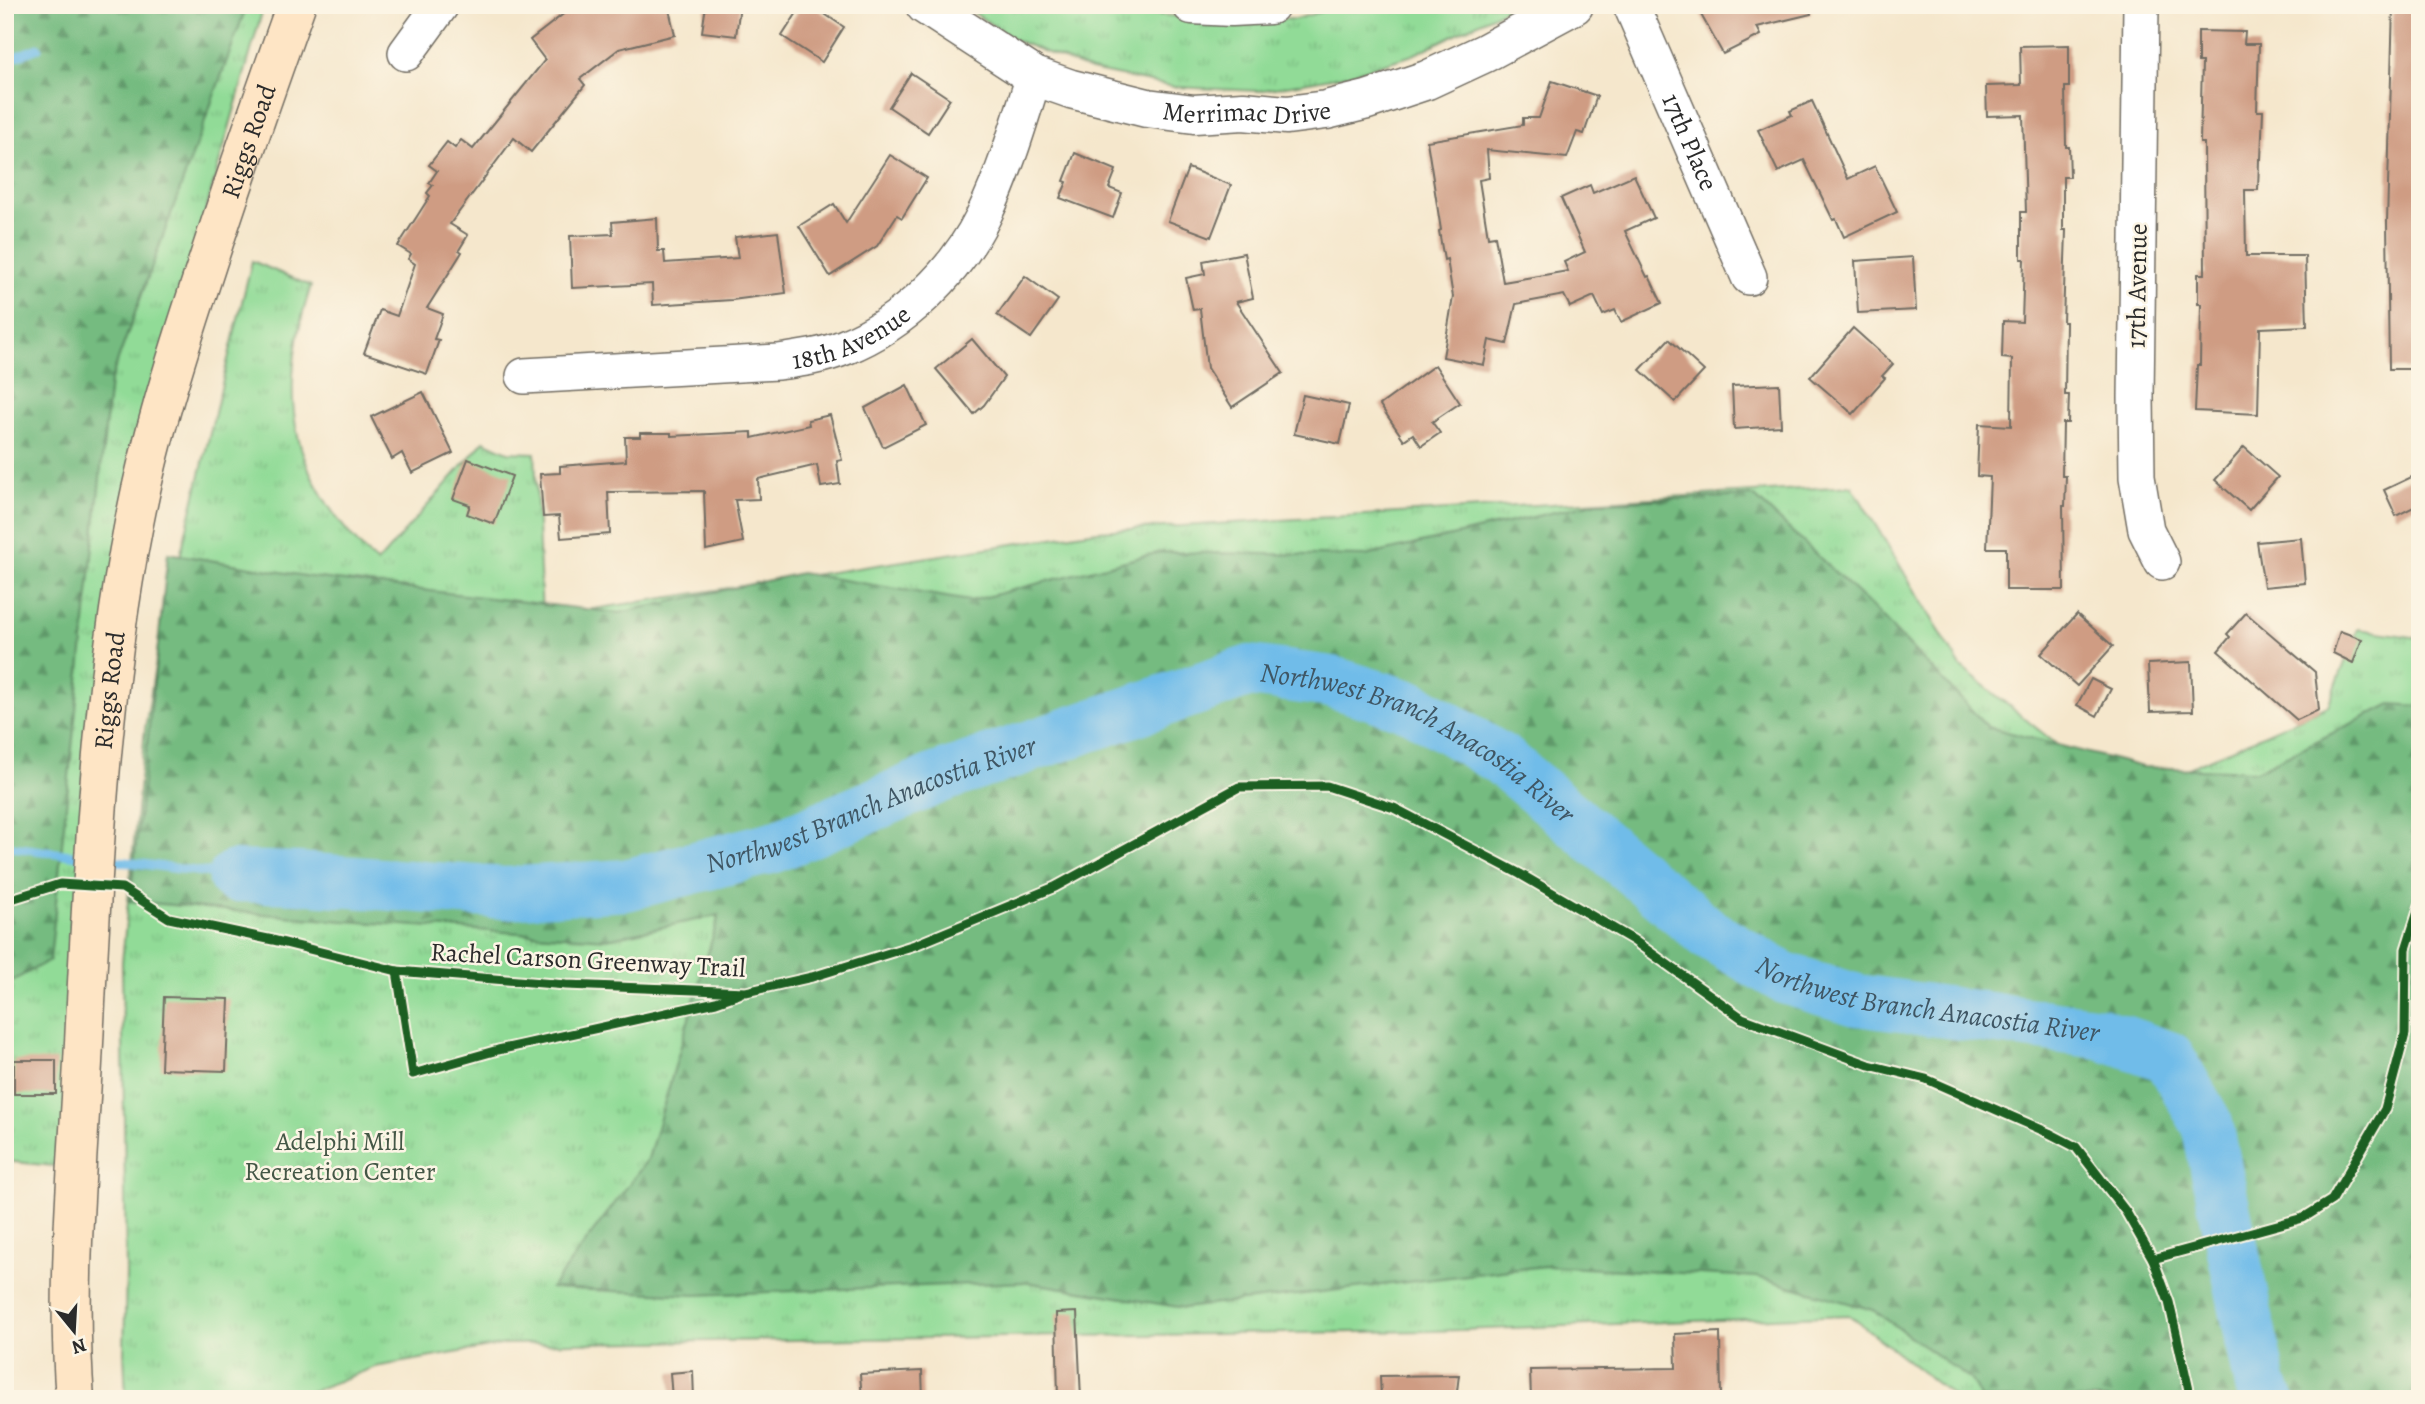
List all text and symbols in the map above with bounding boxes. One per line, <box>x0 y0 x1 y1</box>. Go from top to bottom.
street label: Riggs Road <box>212 79 284 203</box>
street label: 17th Place <box>1654 88 1727 196</box>
street label: Merrimac Drive <box>1161 92 1333 133</box>
street label: 17th Avenue <box>2118 223 2156 349</box>
street label: 18th Avenue <box>790 297 917 377</box>
street label: Riggs Road <box>85 629 133 751</box>
water label: Northwest Branch Anacostia River <box>1258 654 1584 833</box>
water label: Northwest Branch Anacostia River <box>702 726 1043 883</box>
street label: Rachel Carson Greenway Trail <box>430 934 746 986</box>
water label: Northwest Branch Anacostia River <box>1748 946 2103 1052</box>
park label: Adelphi Mill Recreation Center <box>244 1124 436 1189</box>
north arrow <box>38 1296 108 1366</box>
text: N <box>68 1332 90 1361</box>

